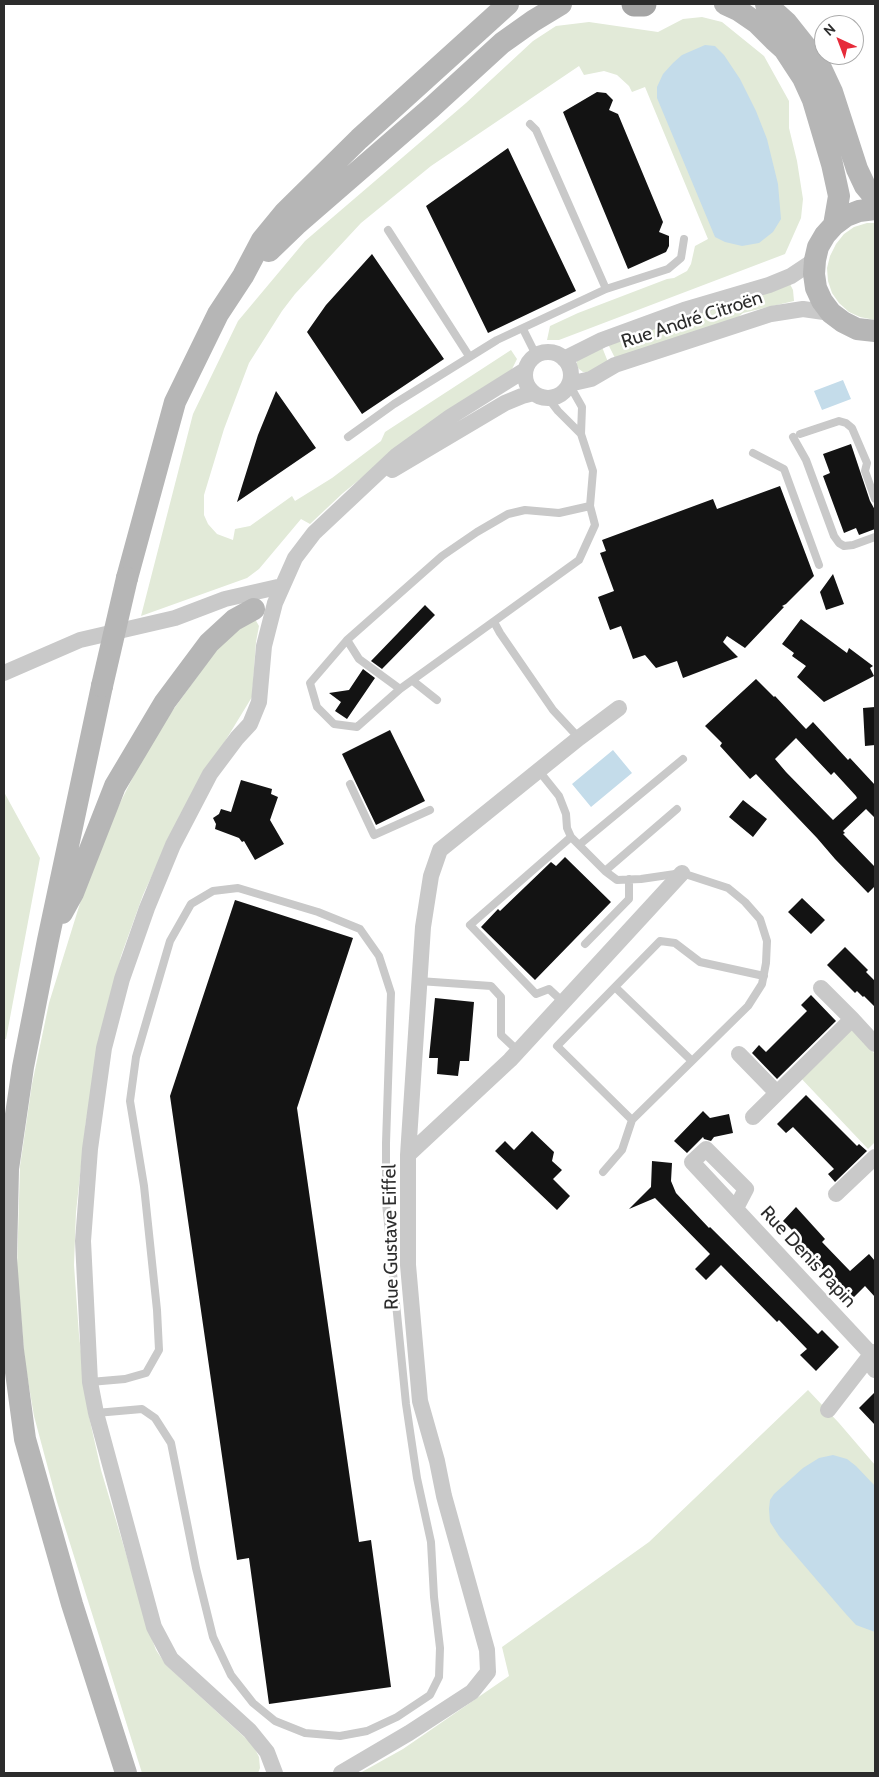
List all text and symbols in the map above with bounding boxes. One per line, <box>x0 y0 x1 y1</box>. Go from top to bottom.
north arrow <box>814 15 864 65</box>
text: N <box>820 20 839 40</box>
street label: Rue André Citroën <box>619 286 765 354</box>
street label: Rue Gustave Eiffel <box>378 1164 404 1310</box>
street label: Rue Denis Papin <box>755 1202 861 1312</box>

